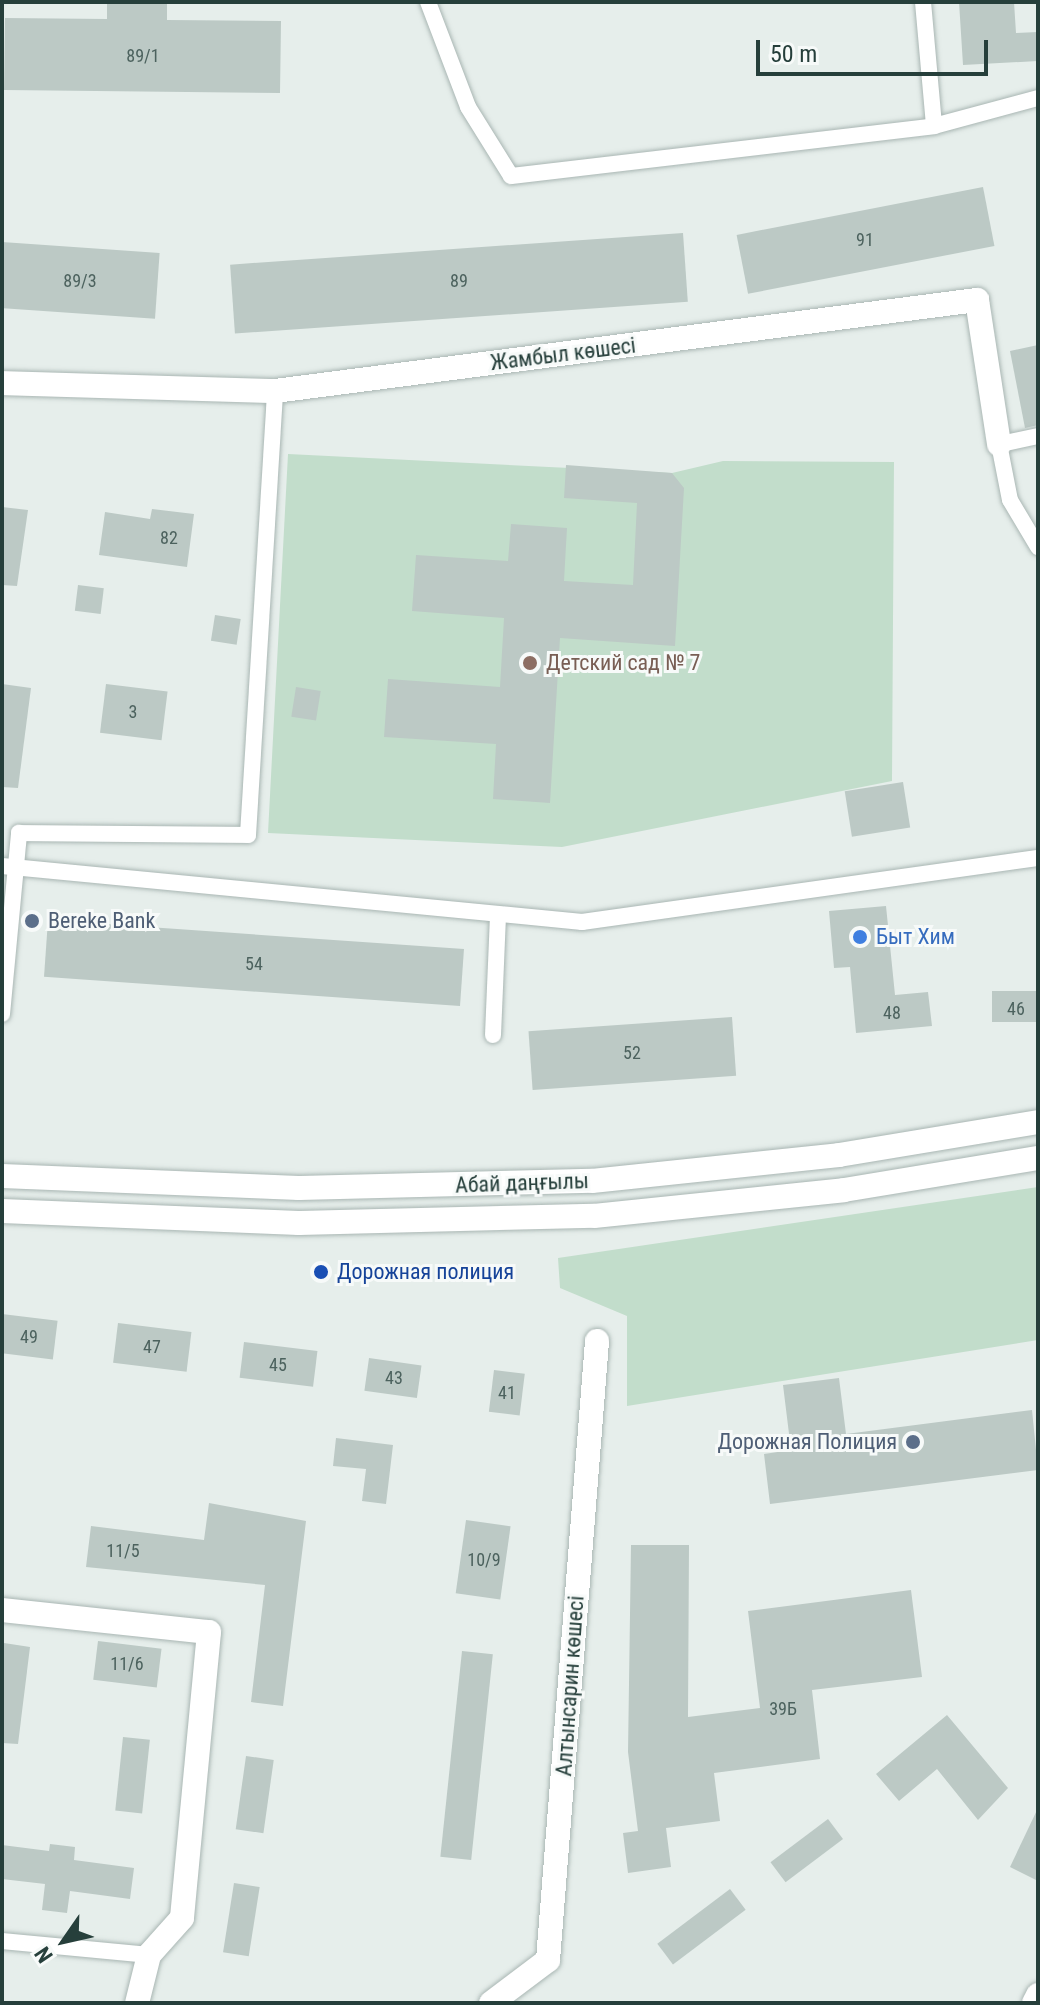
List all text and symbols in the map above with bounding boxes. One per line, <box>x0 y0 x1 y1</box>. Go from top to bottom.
scale bar <box>760 24 992 74</box>
text: 50 m <box>770 40 817 68</box>
house number: 89/1 <box>126 45 160 67</box>
house number: 91 <box>856 229 874 251</box>
house number: 89/3 <box>63 270 97 292</box>
house number: 89 <box>450 270 468 292</box>
street label: Жамбыл көшесі <box>489 332 637 376</box>
house number: 82 <box>160 527 178 549</box>
place label: Детский сад № 7 <box>546 650 700 676</box>
marker: Детский сад № 7 <box>521 654 539 672</box>
house number: 3 <box>129 701 137 723</box>
place label: Bereke Bank <box>48 908 155 934</box>
marker: Bereke Bank <box>23 912 41 930</box>
place label: Быт Хим <box>876 924 955 950</box>
marker: Быт Хим <box>851 928 869 946</box>
house number: 54 <box>245 953 263 975</box>
house number: 46 <box>1007 998 1025 1020</box>
house number: 48 <box>883 1002 901 1024</box>
house number: 52 <box>623 1042 641 1064</box>
street label: Абай даңғылы <box>455 1167 589 1199</box>
place label: Дорожная полиция <box>337 1259 514 1285</box>
marker: Дорожная полиция <box>312 1263 330 1281</box>
house number: 49 <box>20 1326 38 1348</box>
house number: 47 <box>143 1336 161 1358</box>
house number: 45 <box>269 1354 287 1376</box>
house number: 43 <box>385 1367 403 1389</box>
house number: 41 <box>498 1382 516 1404</box>
place label: Дорожная Полиция <box>717 1429 897 1455</box>
marker: Дорожная Полиция <box>904 1433 922 1451</box>
house number: 11/5 <box>106 1540 140 1562</box>
house number: 10/9 <box>467 1549 501 1571</box>
street label: Алтынсарин көшесі <box>551 1595 589 1777</box>
house number: 11/6 <box>110 1653 144 1675</box>
house number: 39Б <box>769 1698 797 1720</box>
north arrow <box>24 1901 104 1981</box>
text: N <box>30 1942 58 1967</box>

